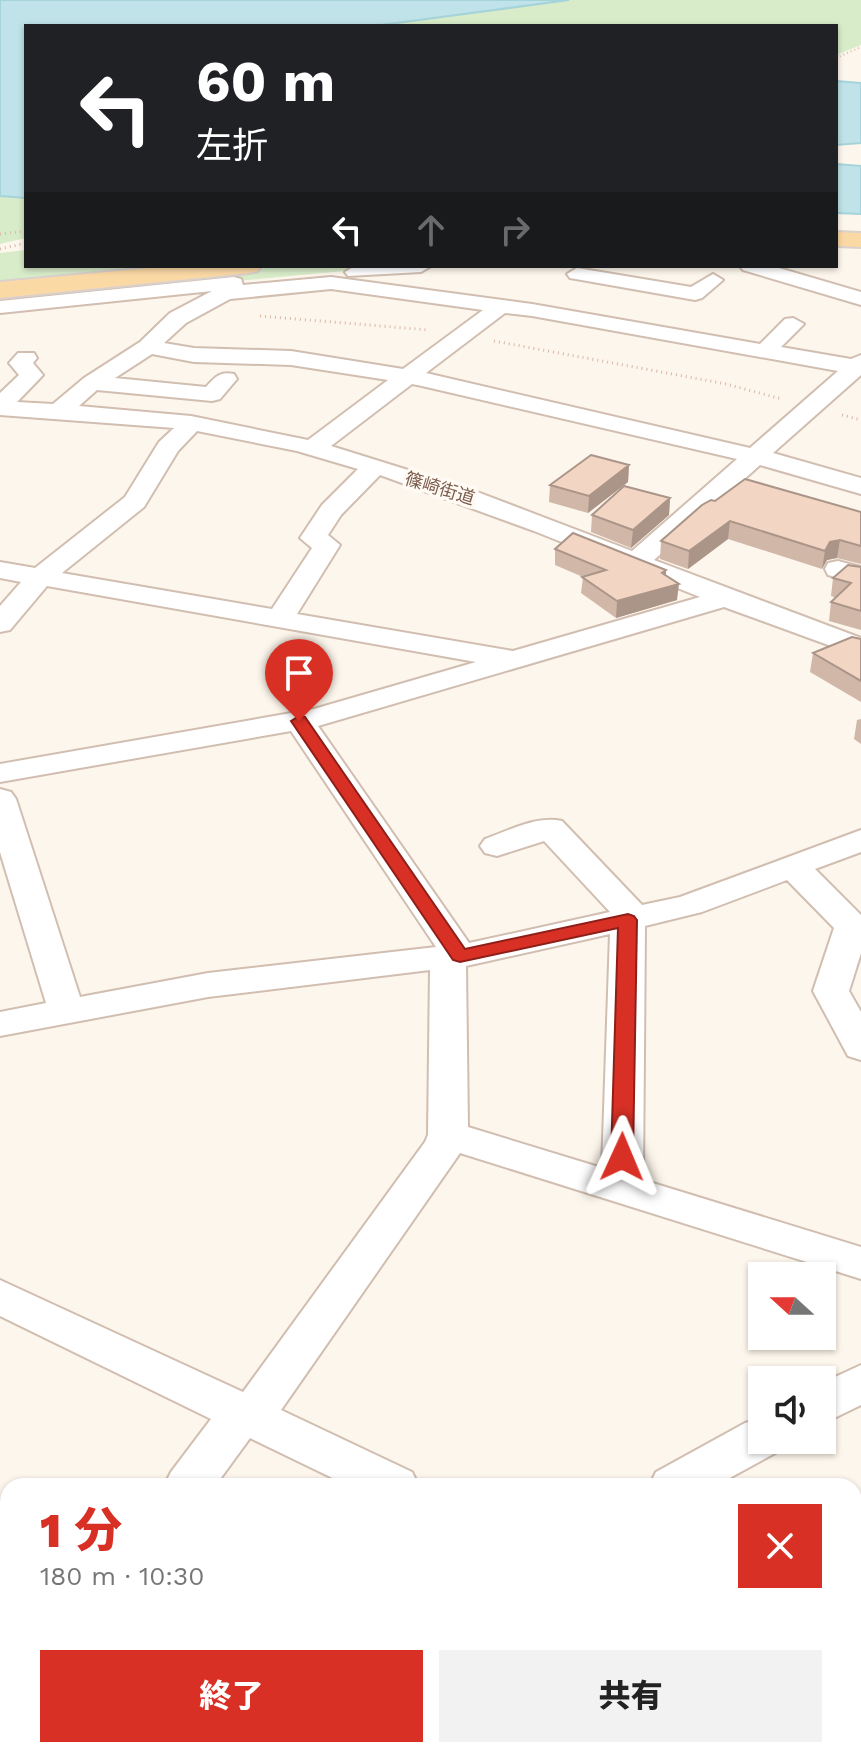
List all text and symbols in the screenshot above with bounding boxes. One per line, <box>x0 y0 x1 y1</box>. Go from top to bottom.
text: 60 m <box>196 49 335 115</box>
icon: left <box>64 56 168 160</box>
text: 左折 <box>196 125 268 167</box>
icon: left <box>325 208 369 252</box>
icon: ahead <box>409 208 453 252</box>
icon: right <box>493 208 537 252</box>
street label: 篠崎街道 <box>403 467 477 509</box>
pin <box>265 639 333 721</box>
icon: arrive <box>277 651 321 695</box>
position arrow <box>580 1115 664 1199</box>
north arrow <box>748 1262 836 1350</box>
map controls <box>748 1262 836 1454</box>
button: sound <box>748 1366 836 1454</box>
text: 1 分 <box>40 1502 122 1559</box>
button: close <box>738 1504 822 1588</box>
text: 180 m · 10:30 <box>40 1561 204 1591</box>
button: 終了 <box>40 1650 423 1742</box>
button: 共有 <box>439 1650 822 1742</box>

